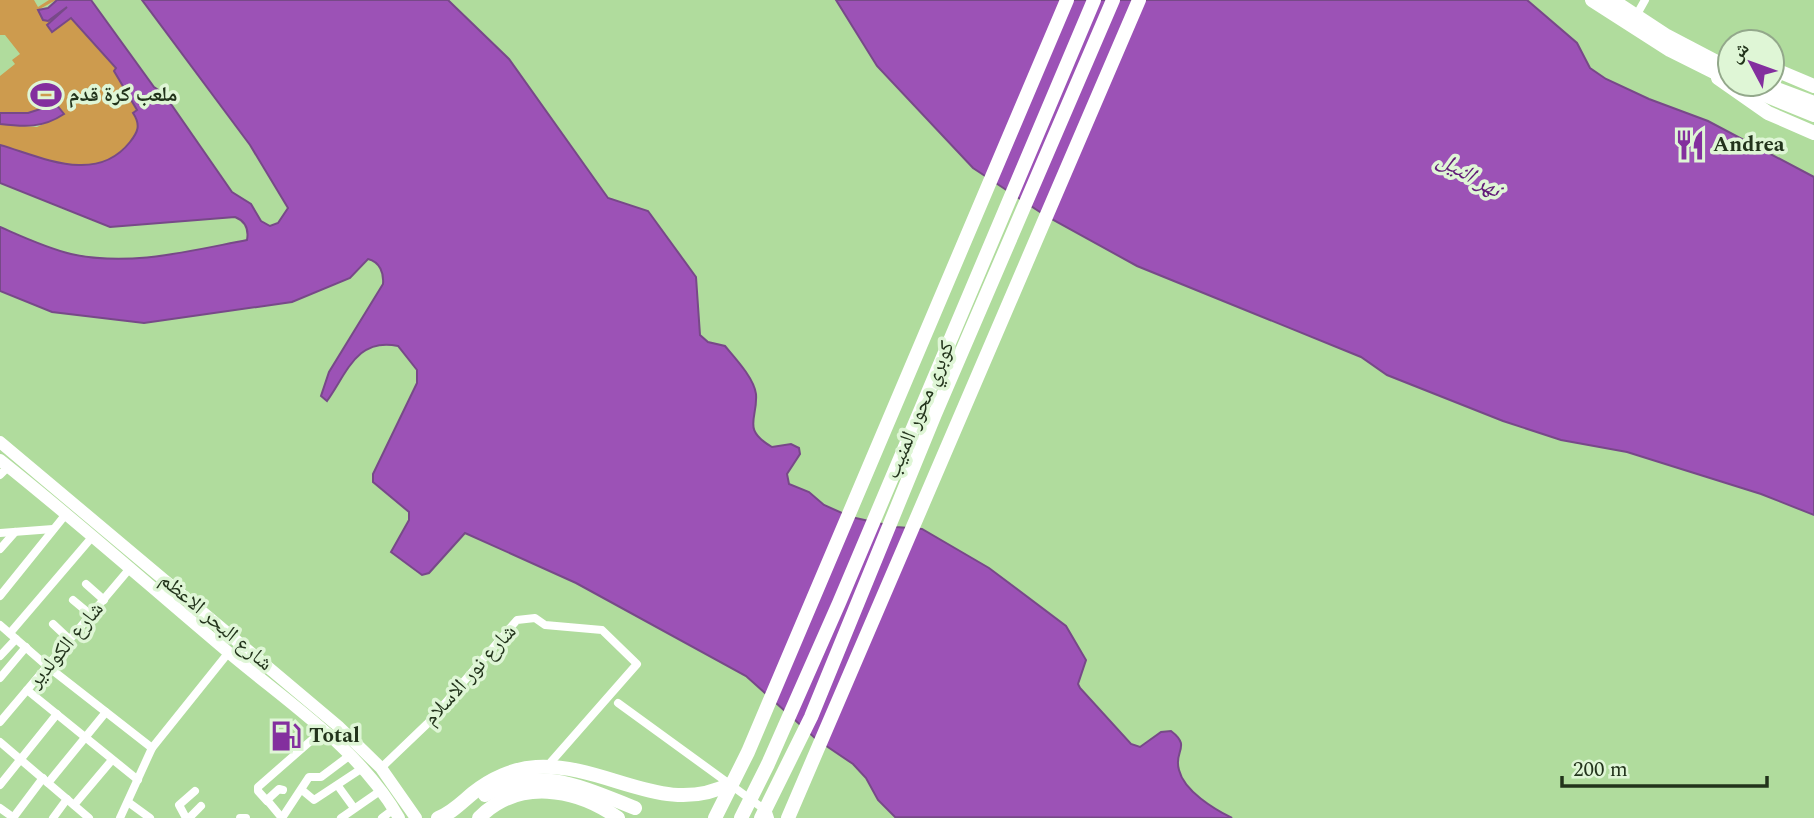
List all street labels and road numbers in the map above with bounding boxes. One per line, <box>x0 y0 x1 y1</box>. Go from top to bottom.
street label: كوبري محور المنيب <box>877 336 964 484</box>
street label: شارع البحر الاعظم <box>152 565 280 679</box>
street label: شارع الكولدير <box>20 595 112 696</box>
street label: شارع نور الاسلام <box>416 617 524 733</box>

